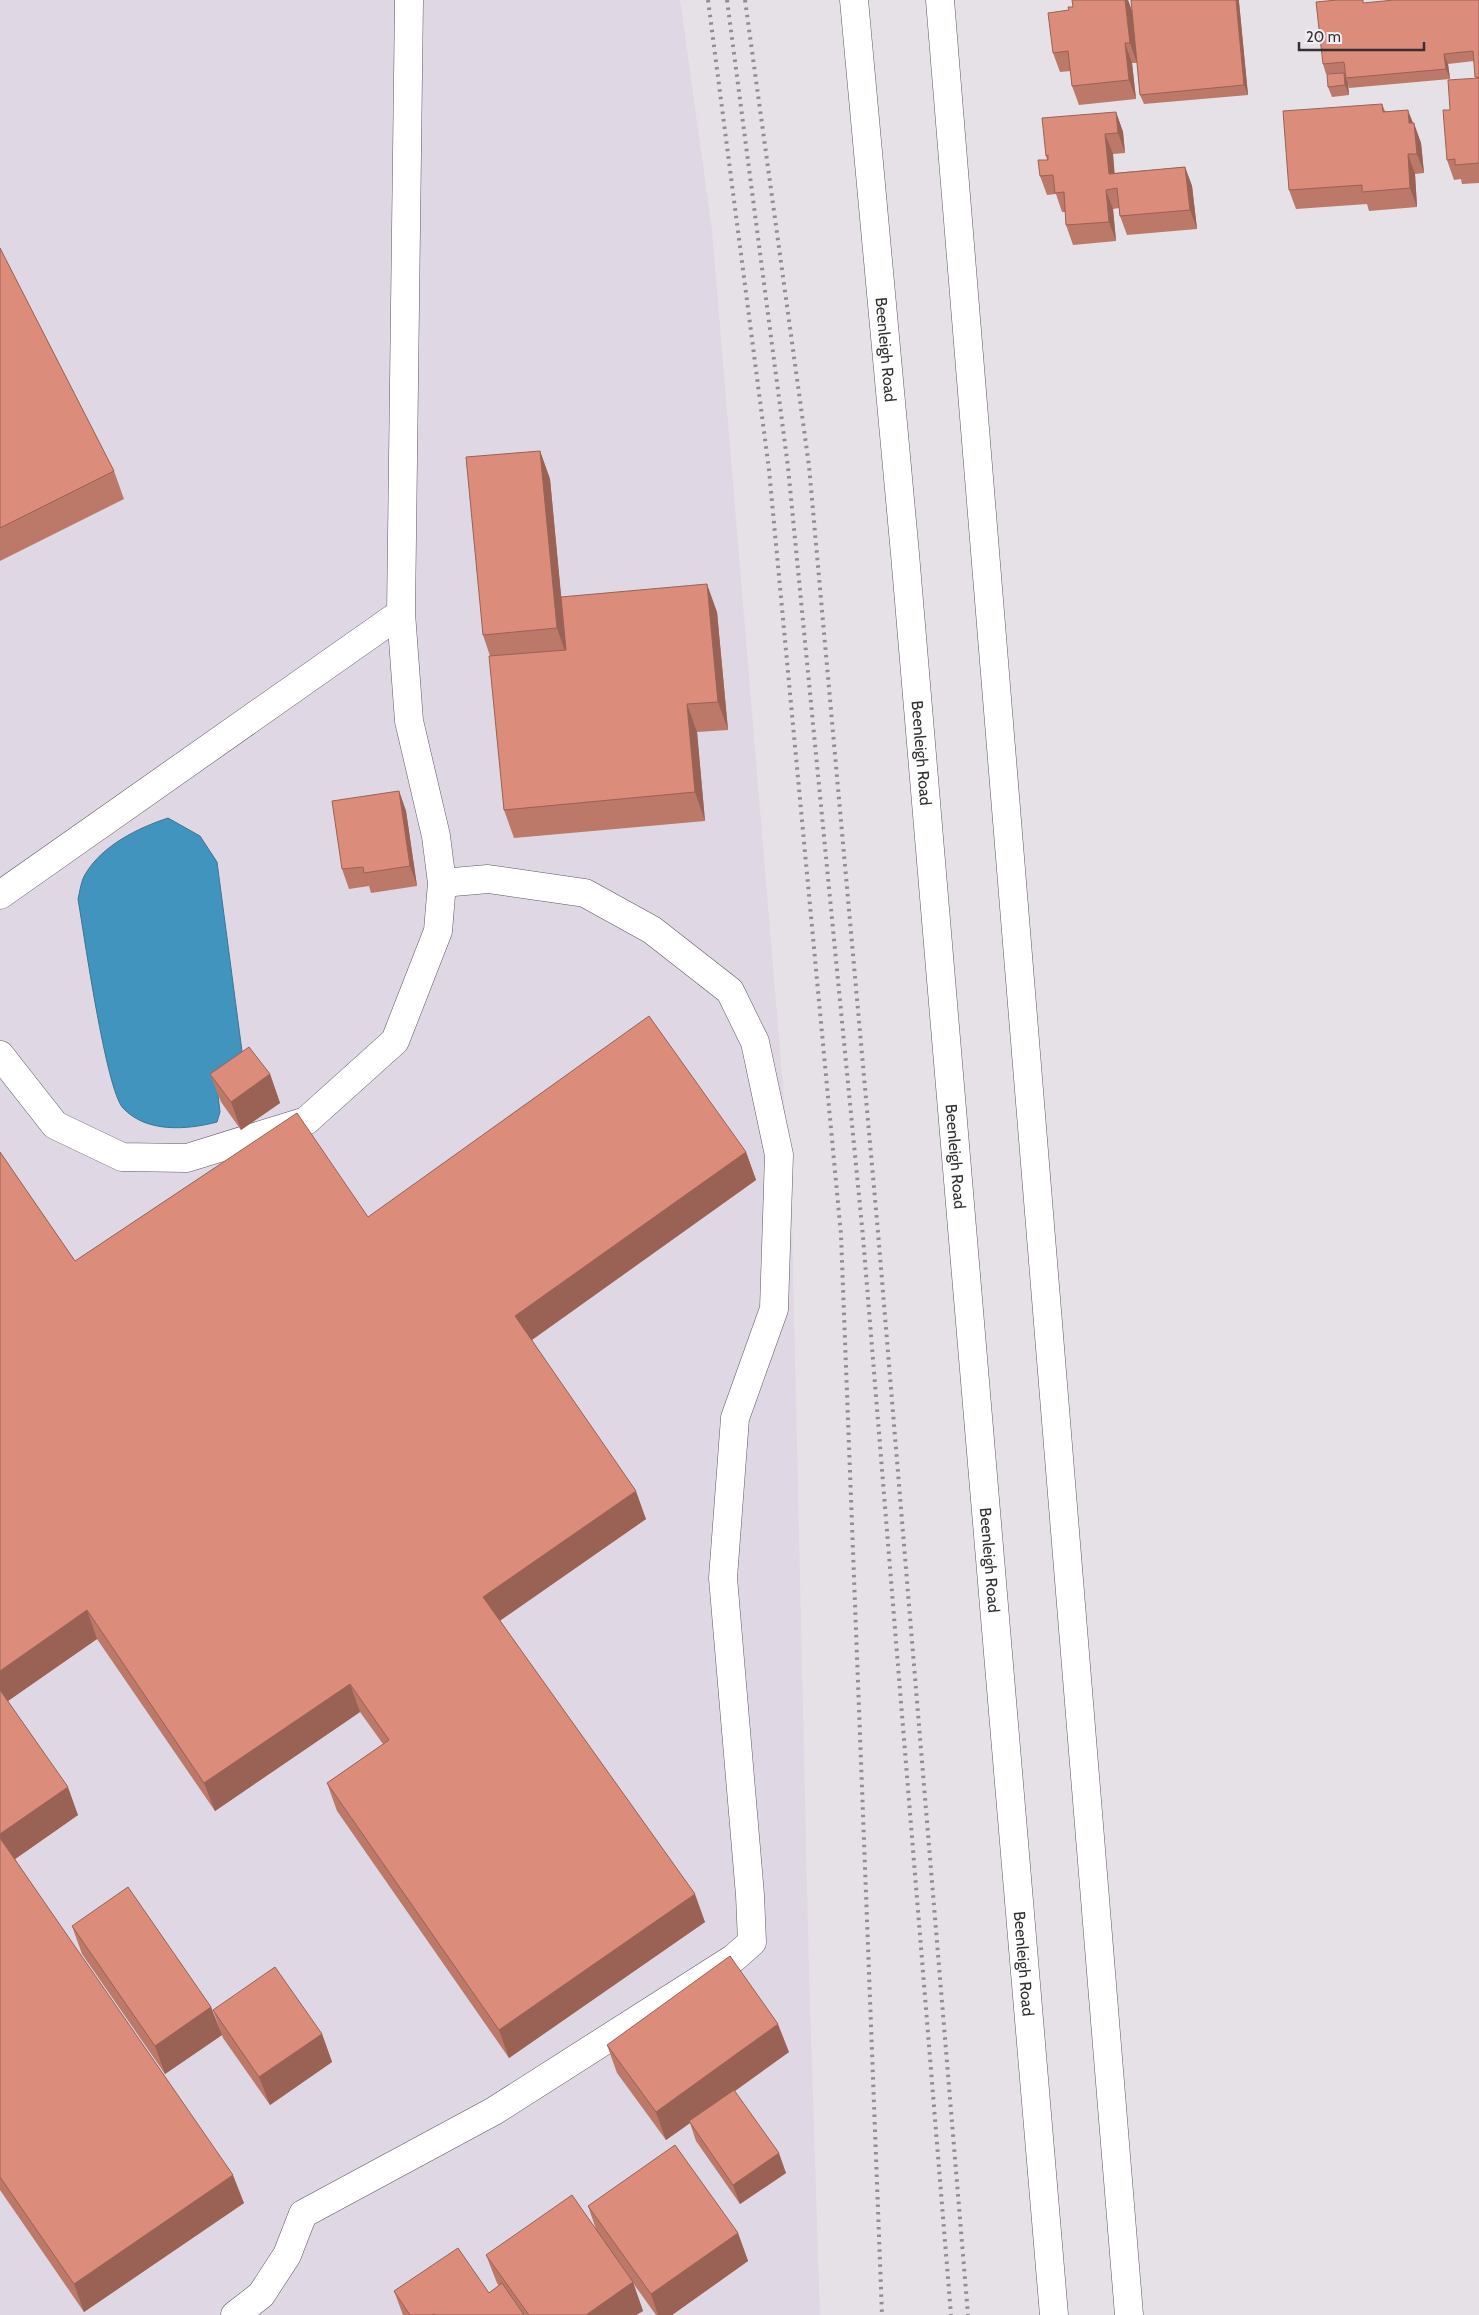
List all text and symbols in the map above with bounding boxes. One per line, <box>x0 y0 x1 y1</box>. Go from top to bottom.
scale bar <box>1299 20 1424 52</box>
text: 20 m <box>1306 28 1341 46</box>
street label: Beenleigh Road <box>872 296 900 403</box>
street label: Beenleigh Road <box>908 700 936 806</box>
street label: Beenleigh Road <box>942 1103 970 1210</box>
street label: Beenleigh Road <box>976 1507 1004 1613</box>
street label: Beenleigh Road <box>1010 1910 1038 2017</box>

